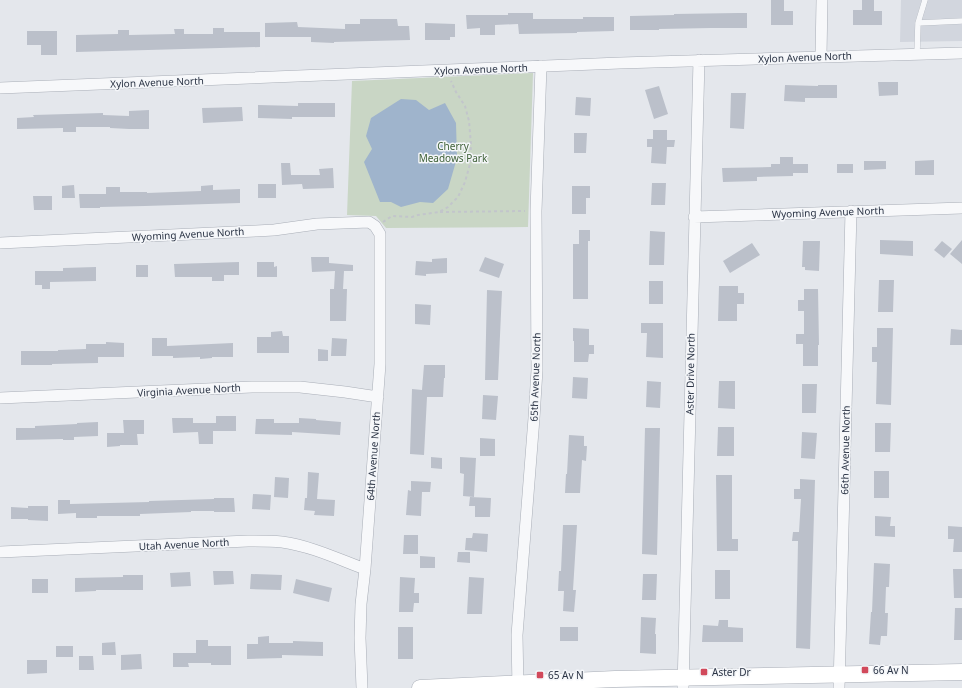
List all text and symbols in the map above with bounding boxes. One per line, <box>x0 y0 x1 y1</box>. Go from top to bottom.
street label: Xylon Avenue North <box>758 48 852 66</box>
street label: Xylon Avenue North <box>434 60 528 78</box>
street label: Xylon Avenue North <box>110 73 204 91</box>
park label: Cherry Meadows Park <box>419 139 488 165</box>
street label: Wyoming Avenue North <box>771 203 885 221</box>
street label: Wyoming Avenue North <box>131 224 245 244</box>
street label: 65th Avenue North <box>526 332 544 422</box>
street label: Aster Drive North <box>682 333 698 415</box>
street label: Virginia Avenue North <box>137 380 241 400</box>
street label: 66th Avenue North <box>837 405 853 495</box>
street label: 64th Avenue North <box>363 411 383 501</box>
street label: Utah Avenue North <box>138 535 230 553</box>
place label: 66 Av N <box>873 663 909 677</box>
place label: Aster Dr <box>712 665 751 679</box>
marker: 66 Av N <box>860 665 870 675</box>
marker: Aster Dr <box>699 667 709 677</box>
place label: 65 Av N <box>548 668 584 682</box>
marker: 65 Av N <box>535 670 545 680</box>

